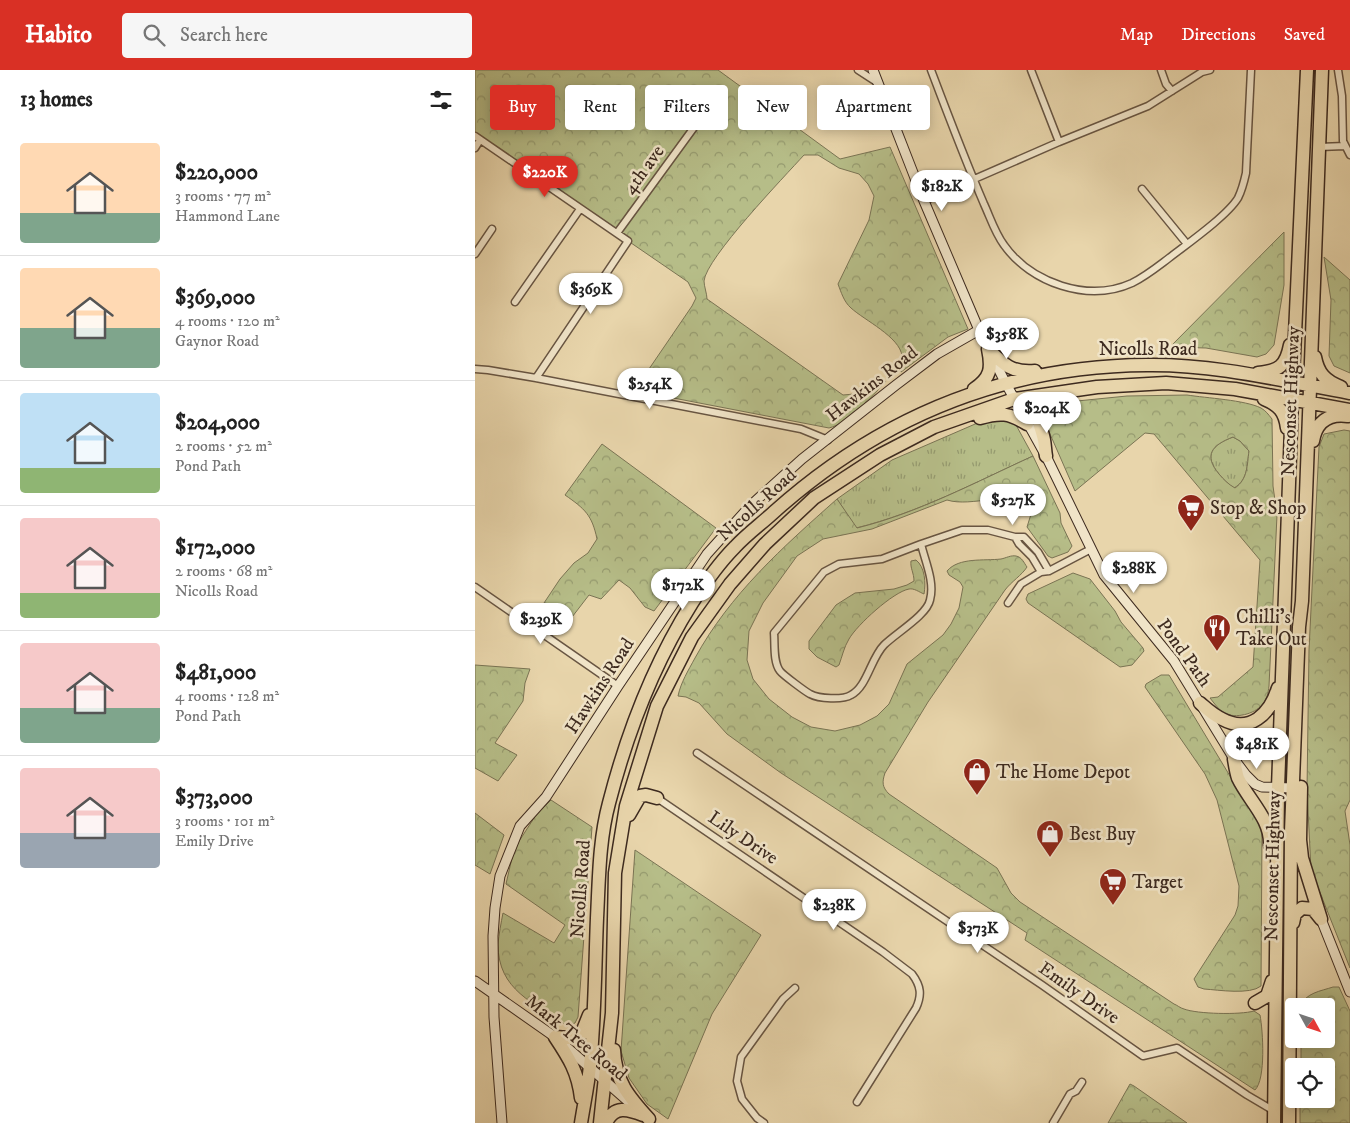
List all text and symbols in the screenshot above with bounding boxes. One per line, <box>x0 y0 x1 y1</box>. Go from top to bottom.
search box <box>122 13 472 58</box>
text: Habito <box>25 20 92 50</box>
icon: search <box>140 21 168 49</box>
text: Search here <box>180 24 268 47</box>
text: Map <box>1120 24 1153 46</box>
text: Directions <box>1181 24 1256 46</box>
text: Saved <box>1284 24 1325 46</box>
chip: Buy <box>490 85 555 130</box>
chip: Rent <box>565 85 635 130</box>
chip: Filters <box>645 85 728 130</box>
chip: New <box>738 85 807 130</box>
chip: Apartment <box>817 85 930 130</box>
icon: filters <box>427 86 455 114</box>
text: 13 homes <box>20 87 93 113</box>
street label: 4th ave <box>618 141 670 199</box>
pin: $220K <box>510 156 580 198</box>
text: $220,000 <box>175 160 258 186</box>
text: $220K <box>523 162 567 182</box>
icon: home <box>60 163 120 223</box>
pin: $182K <box>907 170 977 212</box>
text: $182K <box>921 176 963 196</box>
text: 3 rooms · 77 m² <box>175 186 271 206</box>
text: Hammond Lane <box>175 206 280 226</box>
pin: $369K <box>556 272 626 315</box>
text: $369K <box>570 279 612 299</box>
text: $369,000 <box>175 285 255 311</box>
icon: home <box>60 288 120 348</box>
text: 4 rooms · 120 m² <box>175 311 280 331</box>
pin: $358K <box>972 318 1042 360</box>
text: $358K <box>986 324 1028 344</box>
street label: Nesconset Highway <box>1277 325 1305 476</box>
text: Gaynor Road <box>175 331 259 351</box>
street label: Nicolls Road <box>1099 338 1198 361</box>
street label: Hawkins Road <box>822 341 923 427</box>
pin: $254K <box>615 368 685 410</box>
text: $254K <box>628 374 672 394</box>
pin: $204K <box>1012 392 1082 434</box>
text: $204K <box>1024 398 1070 418</box>
text: $204,000 <box>175 410 260 436</box>
icon: home <box>60 413 120 473</box>
text: 2 rooms · 52 m² <box>175 436 272 456</box>
text: Pond Path <box>175 456 241 476</box>
street label: Nicolls Road <box>713 463 802 547</box>
pin: $527K <box>978 484 1048 526</box>
text: $527K <box>991 490 1035 510</box>
supermarket icon: Stop & Shop <box>1176 493 1206 532</box>
place label: Stop & Shop <box>1210 497 1306 520</box>
text: $172,000 <box>175 535 255 561</box>
icon: home <box>60 538 120 598</box>
pin: $288K <box>1099 552 1169 594</box>
text: $288K <box>1112 558 1156 578</box>
text: 2 rooms · 68 m² <box>175 561 272 581</box>
pin: $172K <box>648 568 718 611</box>
text: $172K <box>662 575 704 595</box>
text: Nicolls Road <box>175 581 258 601</box>
pin: $239K <box>506 602 576 645</box>
place label: Chilli's Take Out <box>1236 606 1307 651</box>
text: $239K <box>520 609 562 629</box>
restaurant icon: Chilli's Take Out <box>1202 613 1232 652</box>
street label: Pond Path <box>1152 614 1216 692</box>
street label: Hawkins Road <box>560 633 640 738</box>
text: $481,000 <box>175 660 256 686</box>
icon: home <box>60 663 120 723</box>
text: 4 rooms · 128 m² <box>175 686 279 706</box>
text: Pond Path <box>175 706 241 726</box>
pin: $481K <box>1222 728 1292 770</box>
text: $481K <box>1235 734 1279 754</box>
shop icon: The Home Depot <box>962 757 992 796</box>
place label: The Home Depot <box>996 761 1130 784</box>
text: $373,000 <box>175 785 253 811</box>
icon: home <box>60 788 120 848</box>
street label: Nesconset Highway <box>1260 790 1286 941</box>
street label: Lily Drive <box>704 806 782 870</box>
text: 3 rooms · 101 m² <box>175 811 274 831</box>
shop icon: Best Buy <box>1035 819 1065 858</box>
place label: Best Buy <box>1069 823 1137 846</box>
text: Emily Drive <box>175 831 254 851</box>
street label: Nicolls Road <box>566 839 596 939</box>
supermarket icon: Target <box>1098 867 1128 906</box>
place label: Target <box>1132 871 1183 894</box>
pin: $238K <box>799 888 869 931</box>
text: $238K <box>813 895 855 915</box>
pin: $373K <box>943 912 1013 954</box>
text: $373K <box>958 918 998 938</box>
street label: Emily Drive <box>1034 957 1124 1029</box>
street label: Mark Tree Road <box>520 990 632 1086</box>
north arrow <box>1285 998 1335 1048</box>
map controls <box>1285 998 1335 1108</box>
button: locate <box>1285 1058 1335 1108</box>

